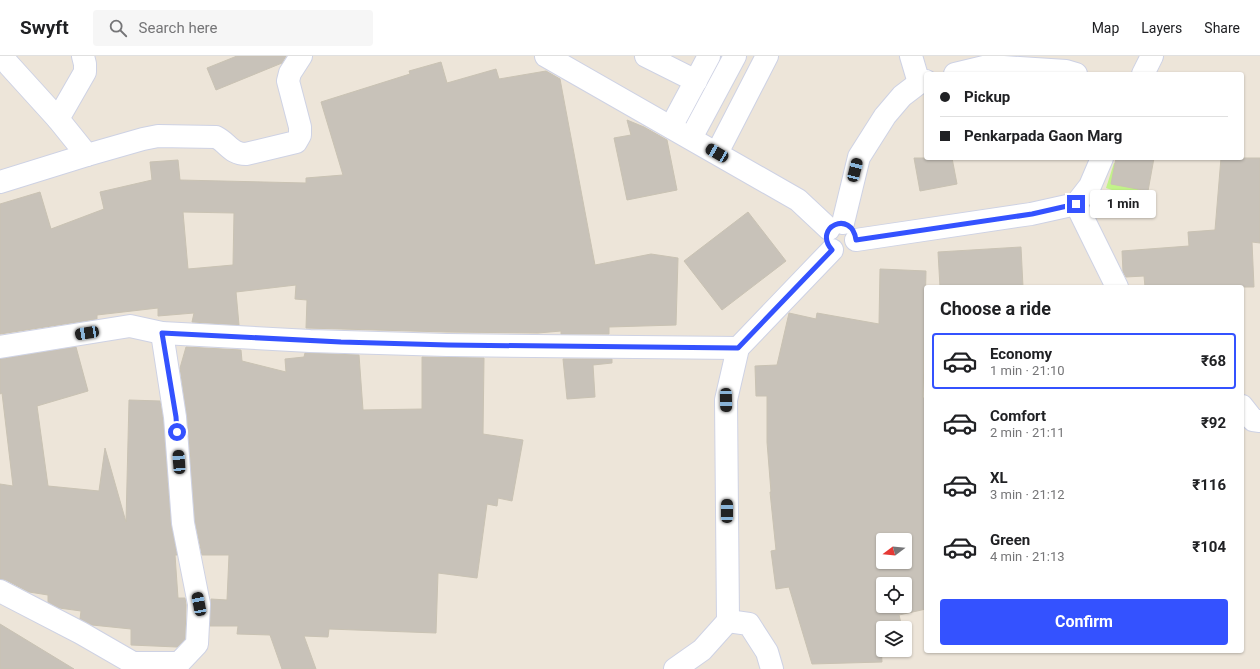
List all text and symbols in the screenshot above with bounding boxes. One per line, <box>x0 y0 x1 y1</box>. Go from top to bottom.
search box <box>93 10 373 46</box>
text: Swyft <box>20 16 69 39</box>
icon: search <box>107 17 129 39</box>
text: Search here <box>139 19 218 37</box>
text: Map <box>1092 20 1119 36</box>
text: Layers <box>1141 20 1182 36</box>
text: Share <box>1204 20 1240 36</box>
text: Pickup <box>964 88 1010 106</box>
text: Penkarpada Gaon Marg <box>964 127 1122 145</box>
car <box>704 142 730 164</box>
car <box>846 157 864 183</box>
callout: 1 min <box>1090 190 1156 218</box>
route end <box>1067 195 1085 213</box>
text: 1 min <box>1107 196 1139 211</box>
text: Choose a ride <box>940 298 1051 319</box>
car <box>74 325 100 341</box>
icon: car <box>942 343 978 379</box>
text: Economy <box>990 345 1052 363</box>
text: ₹68 <box>1201 352 1226 370</box>
text: 1 min · 21:10 <box>990 363 1065 378</box>
car <box>720 388 732 412</box>
icon: car <box>942 405 978 441</box>
text: Comfort <box>990 407 1046 425</box>
text: ₹92 <box>1201 414 1226 432</box>
route start <box>168 423 186 441</box>
text: 2 min · 21:11 <box>990 425 1065 440</box>
car <box>172 450 186 474</box>
icon: car <box>942 467 978 503</box>
text: XL <box>990 469 1008 487</box>
text: ₹116 <box>1192 476 1226 494</box>
text: 3 min · 21:12 <box>990 487 1065 502</box>
car <box>721 499 733 523</box>
icon: car <box>942 529 978 565</box>
text: Green <box>990 531 1030 549</box>
north arrow <box>876 533 912 569</box>
map controls <box>876 533 912 657</box>
text: ₹104 <box>1192 538 1226 556</box>
text: 4 min · 21:13 <box>990 549 1065 564</box>
button: locate <box>876 577 912 613</box>
car <box>191 591 207 617</box>
button: Confirm <box>940 599 1228 645</box>
button: layers <box>876 621 912 657</box>

